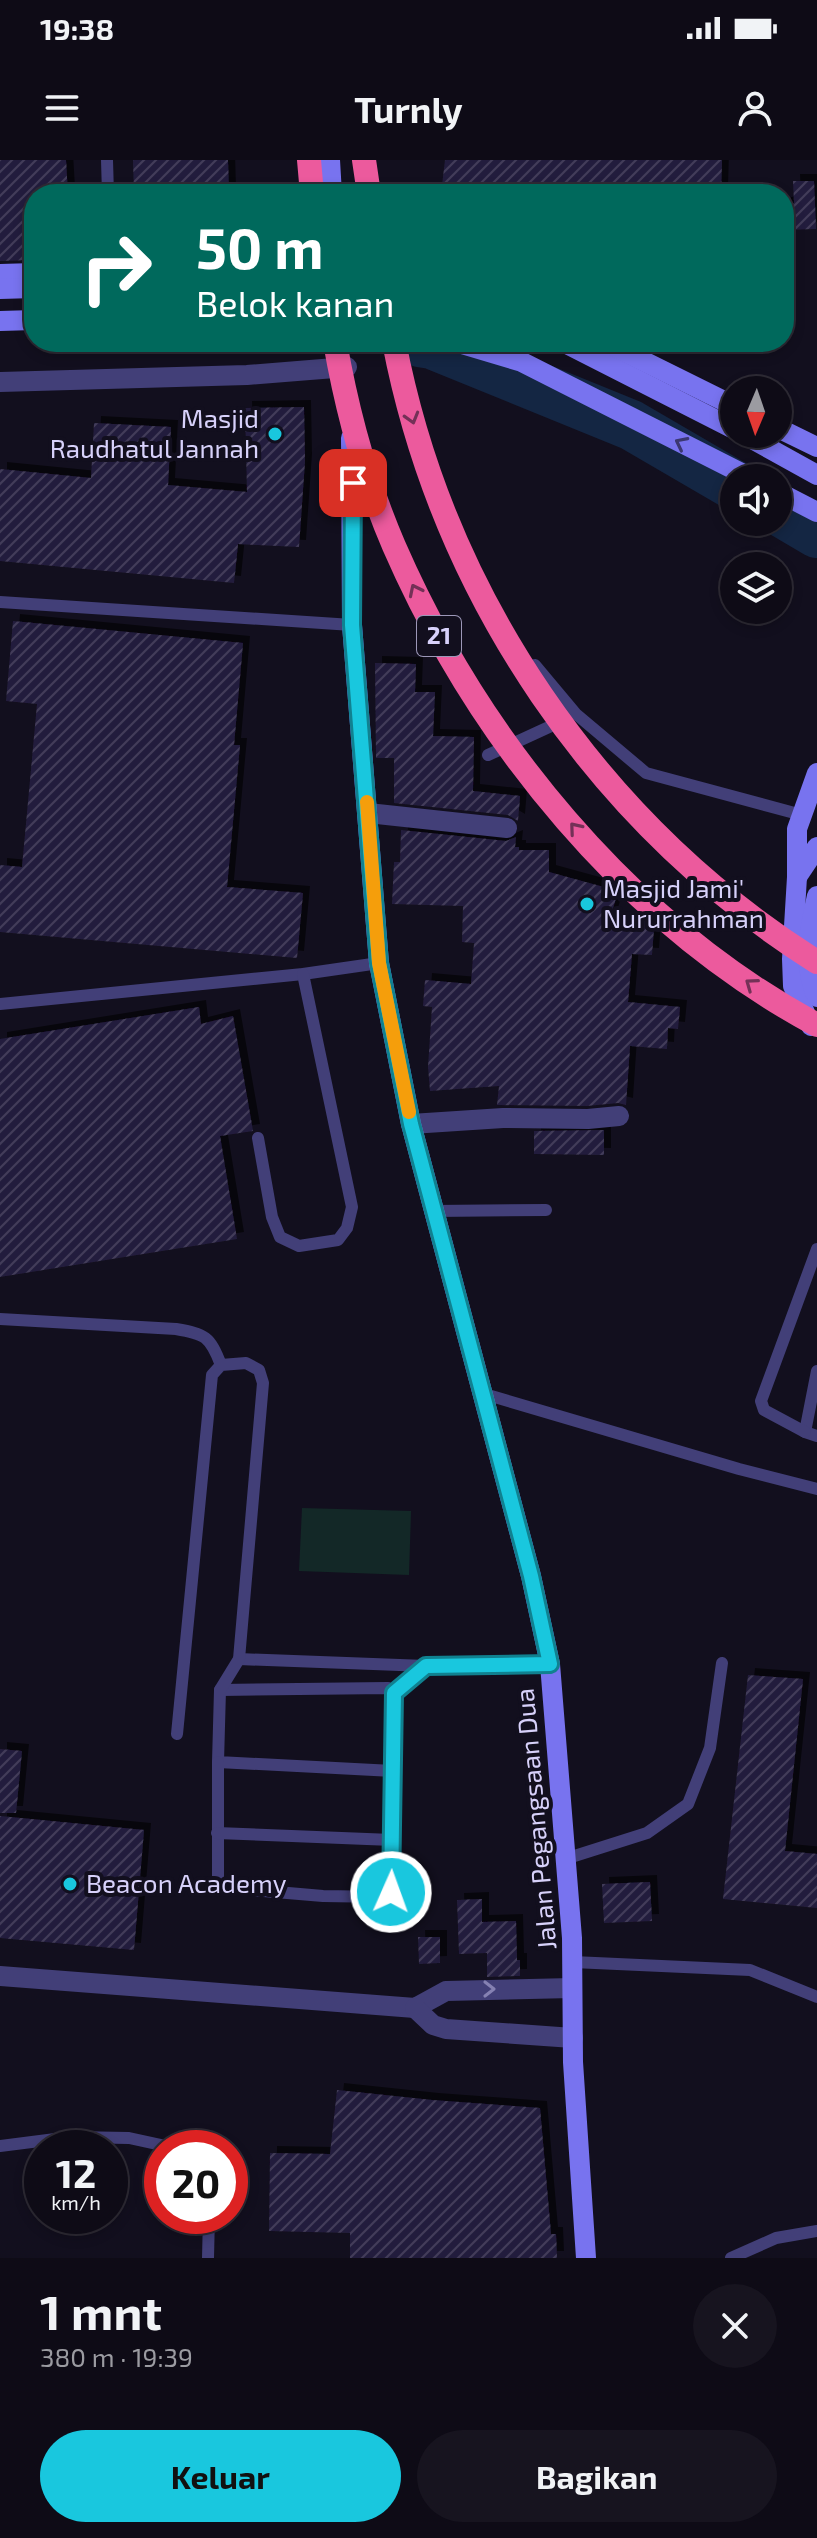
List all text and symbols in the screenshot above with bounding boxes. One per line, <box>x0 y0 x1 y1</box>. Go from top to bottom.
text: 19:38 <box>40 10 114 46</box>
icon: menu <box>40 86 84 130</box>
icon: person <box>733 86 777 130</box>
text: Turnly <box>354 87 463 130</box>
text: 50 m <box>196 213 324 280</box>
icon: right <box>64 216 168 320</box>
text: Belok kanan <box>196 281 394 324</box>
north arrow <box>720 376 792 448</box>
map controls <box>720 376 792 624</box>
place label: Masjid Raudhatul Jannah <box>50 402 259 463</box>
one-way arrow <box>403 410 419 424</box>
marker: Masjid Raudhatul Jannah <box>266 425 284 443</box>
one-way arrow <box>675 437 690 452</box>
pin <box>319 449 387 517</box>
icon: arrive <box>331 461 375 505</box>
button: sound <box>720 464 792 536</box>
button: layers <box>720 552 792 624</box>
one-way arrow <box>408 584 424 598</box>
road number: 21 <box>417 616 461 656</box>
one-way arrow <box>570 823 585 838</box>
place label: Masjid Jami' Nururrahman <box>603 872 764 933</box>
marker: Masjid Jami' Nururrahman <box>578 895 596 913</box>
one-way arrow <box>745 980 759 994</box>
street label: Jalan Pegangsaan Dua <box>508 1687 561 1951</box>
position arrow <box>349 1850 433 1934</box>
place label: Beacon Academy <box>86 1867 287 1898</box>
marker: Beacon Academy <box>61 1875 79 1893</box>
one-way arrow <box>483 1980 496 1998</box>
speed limit sign: 20 <box>144 2130 248 2234</box>
text: 12 <box>56 2148 96 2196</box>
text: km/h <box>51 2190 101 2214</box>
text: 1 mnt <box>40 2282 162 2340</box>
button: close <box>693 2284 777 2368</box>
text: 380 m · 19:39 <box>40 2341 193 2372</box>
button: Keluar <box>40 2430 401 2522</box>
button: Bagikan <box>417 2430 777 2522</box>

